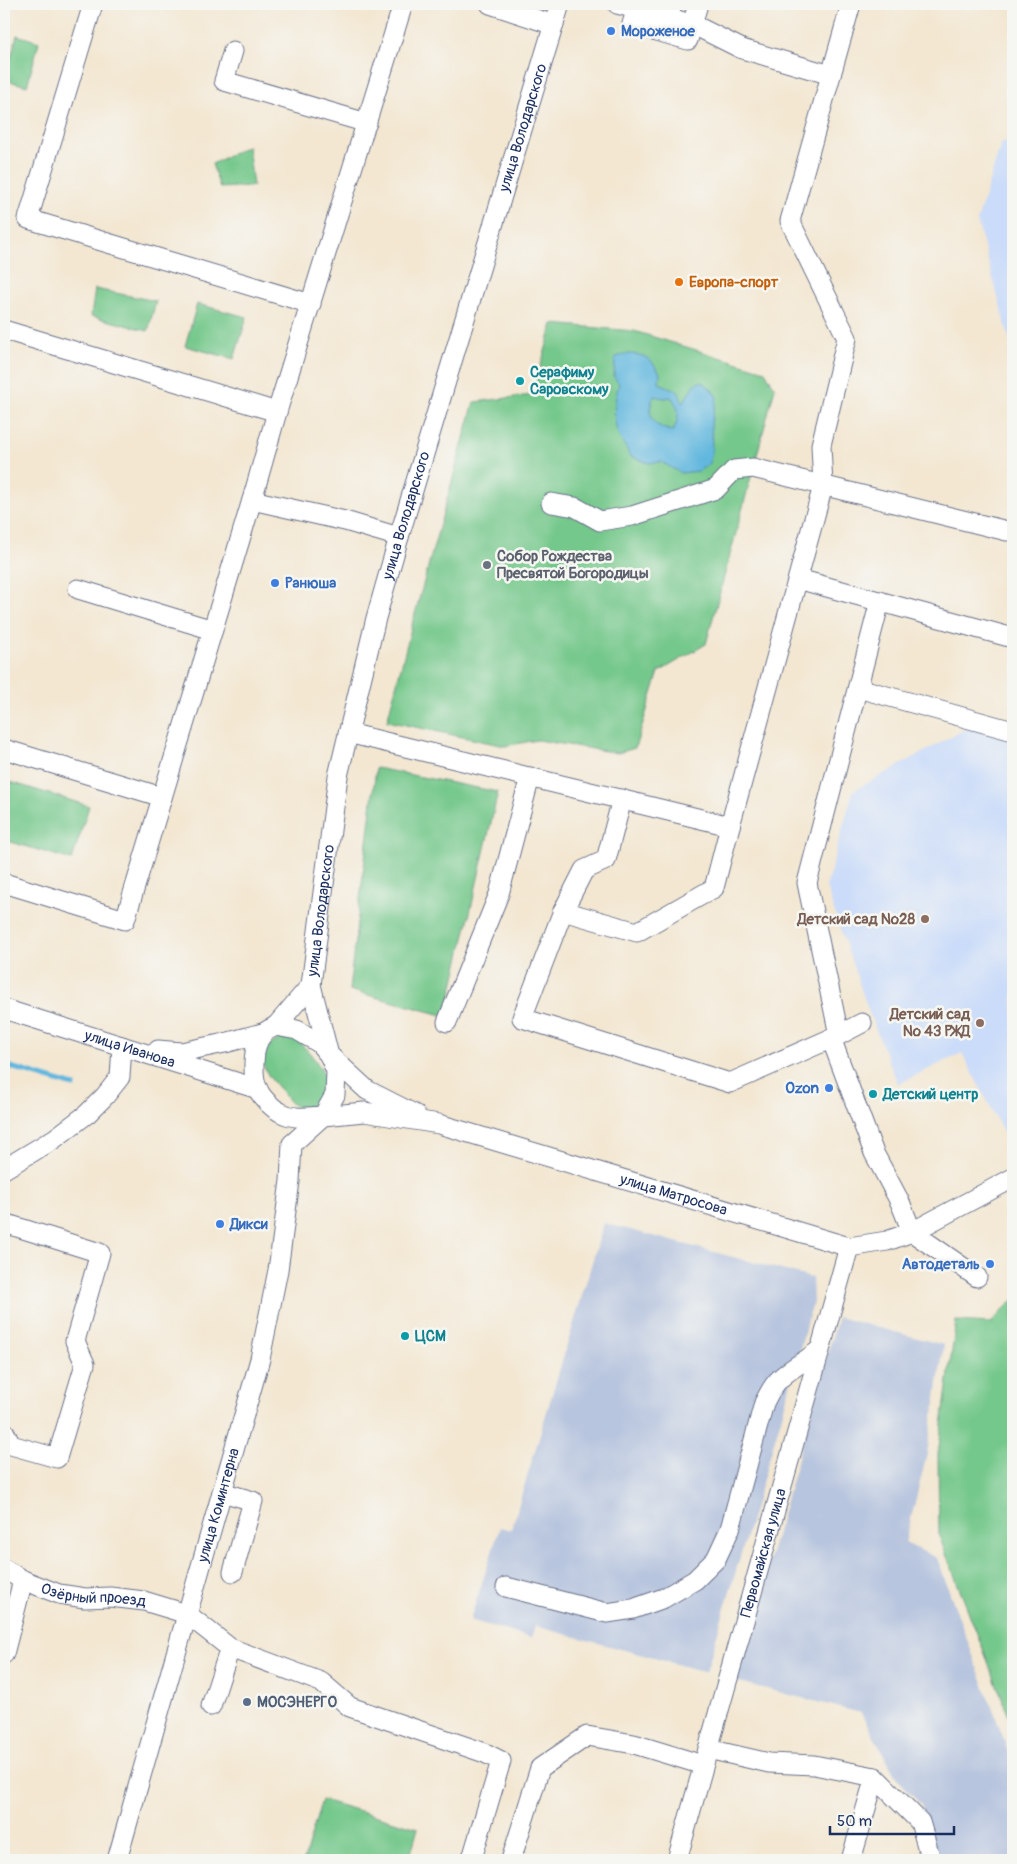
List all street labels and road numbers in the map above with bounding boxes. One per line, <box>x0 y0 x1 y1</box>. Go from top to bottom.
street label: улица Володарского <box>494 61 551 195</box>
street label: улица Володарского <box>378 449 434 583</box>
street label: улица Володарского <box>303 843 339 979</box>
street label: улица Иванова <box>81 1025 178 1072</box>
street label: улица Матросова <box>617 1169 730 1219</box>
street label: улица Коминтерна <box>193 1446 244 1565</box>
street label: Первомайская улица <box>736 1486 790 1620</box>
street label: Озёрный проезд <box>38 1578 147 1611</box>

